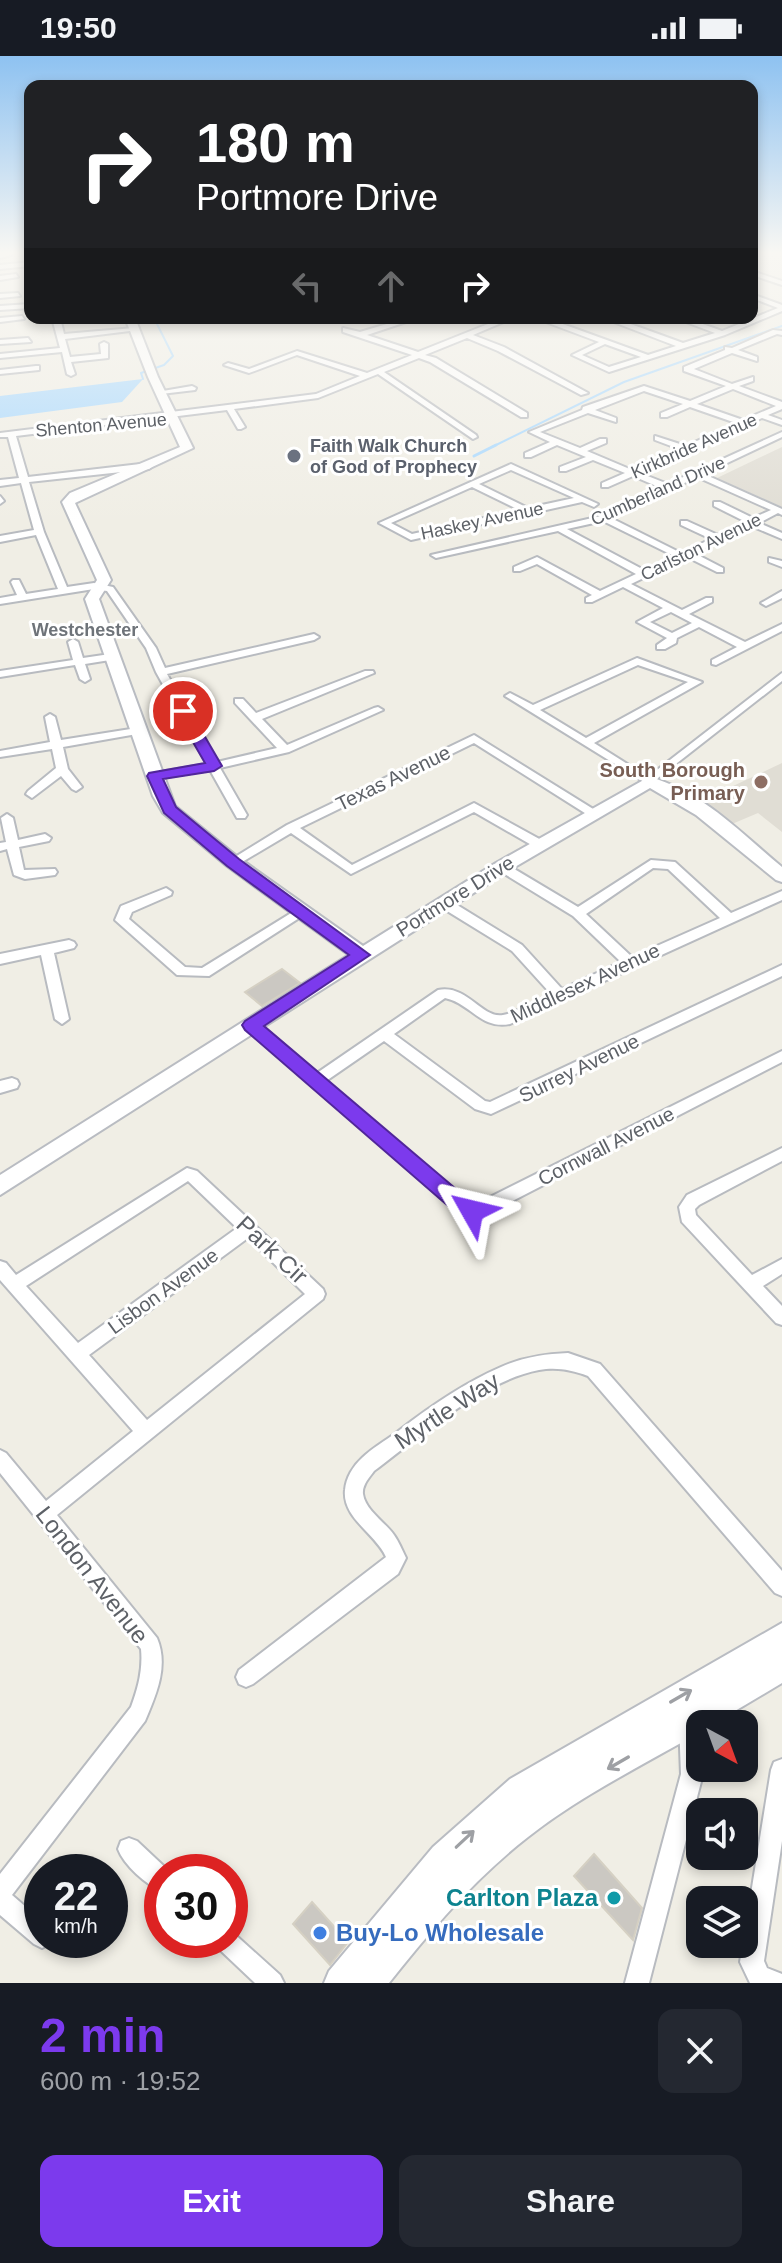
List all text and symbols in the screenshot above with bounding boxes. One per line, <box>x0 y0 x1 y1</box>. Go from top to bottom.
text: 19:50 <box>40 11 117 44</box>
text: 180 m <box>196 111 355 174</box>
icon: right <box>64 112 168 216</box>
text: Portmore Drive <box>196 177 438 218</box>
icon: left <box>285 264 329 308</box>
icon: ahead <box>369 264 413 308</box>
icon: right <box>453 264 497 308</box>
street label: Shenton Avenue <box>34 409 168 441</box>
street label: Kirkbride Avenue <box>628 409 760 483</box>
place label: Faith Walk Church of God of Prophecy <box>310 436 477 477</box>
marker: Faith Walk Church of God of Prophecy <box>285 447 303 465</box>
street label: Cumberland Drive <box>588 452 728 530</box>
street label: Haskey Avenue <box>419 498 545 544</box>
street label: Carlston Avenue <box>637 509 765 585</box>
district label: Westchester <box>32 620 138 640</box>
pin <box>149 677 217 745</box>
icon: arrive <box>161 689 205 733</box>
street label: Texas Avenue <box>332 741 454 815</box>
place label: South Borough Primary <box>599 759 746 804</box>
marker: South Borough Primary <box>752 773 770 791</box>
street label: Portmore Drive <box>392 851 518 941</box>
street label: Middlesex Avenue <box>507 939 663 1027</box>
street label: Surrey Avenue <box>515 1029 643 1107</box>
street label: Cornwall Avenue <box>534 1102 678 1190</box>
position arrow <box>430 1169 514 1253</box>
street label: Park Cir <box>231 1210 313 1289</box>
street label: Lisbon Avenue <box>104 1244 222 1338</box>
street label: Myrtle Way <box>389 1367 504 1454</box>
street label: London Avenue <box>31 1501 154 1649</box>
one-way arrow <box>669 1688 692 1704</box>
north arrow <box>686 1710 758 1782</box>
map controls <box>686 1710 758 1958</box>
one-way arrow <box>607 1755 630 1771</box>
button: sound <box>686 1798 758 1870</box>
one-way arrow <box>454 1830 474 1848</box>
speed limit sign: 30 <box>144 1854 248 1958</box>
text: 22 <box>54 1874 98 1918</box>
place label: Carlton Plaza <box>446 1884 599 1911</box>
button: layers <box>686 1886 758 1958</box>
marker: Carlton Plaza <box>605 1889 623 1907</box>
text: km/h <box>54 1915 98 1937</box>
place label: Buy-Lo Wholesale <box>336 1919 544 1946</box>
marker: Buy-Lo Wholesale <box>311 1924 329 1942</box>
text: 2 min <box>40 2009 165 2062</box>
button: close <box>658 2009 742 2093</box>
text: 600 m · 19:52 <box>40 2066 200 2096</box>
button: Exit <box>40 2155 383 2247</box>
button: Share <box>399 2155 742 2247</box>

